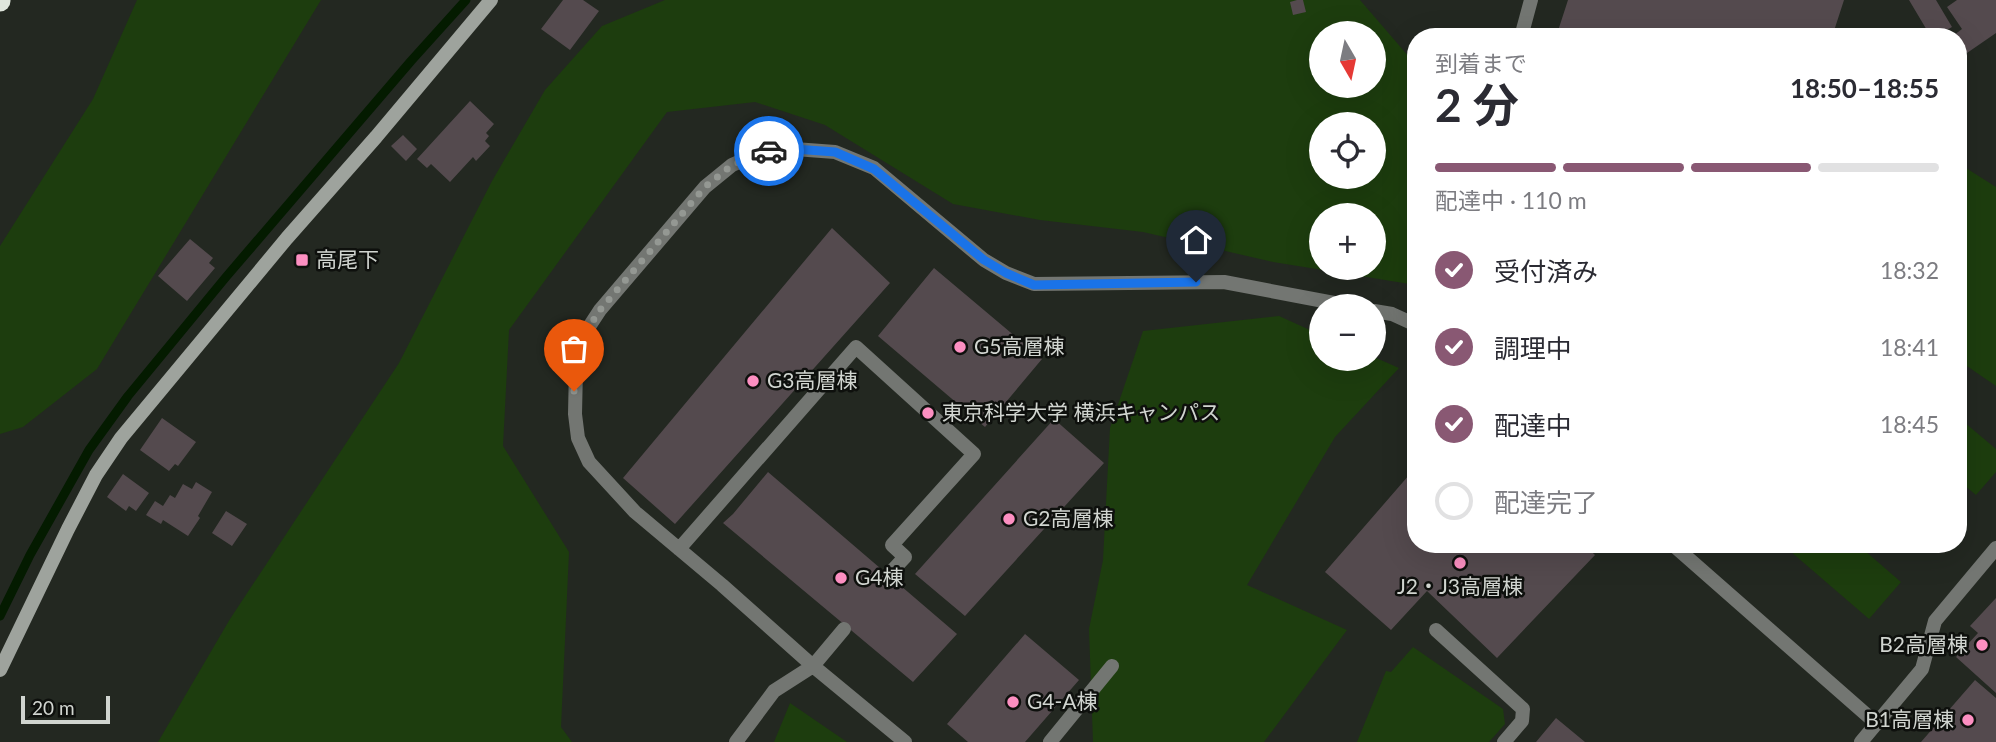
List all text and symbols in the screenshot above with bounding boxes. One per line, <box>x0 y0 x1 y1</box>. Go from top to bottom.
north arrow <box>1309 21 1386 98</box>
map controls <box>1309 21 1386 371</box>
text: 到着まで <box>1435 49 1527 77</box>
text: 18:50–18:55 <box>1790 72 1939 104</box>
text: 2 分 <box>1435 77 1519 132</box>
button: locate <box>1309 112 1386 189</box>
courier <box>734 116 804 186</box>
icon: car <box>750 132 788 170</box>
text: 配達中 · 110 m <box>1435 186 1587 214</box>
button: + <box>1309 203 1386 280</box>
pin <box>1166 210 1226 282</box>
icon: home <box>1177 221 1215 259</box>
place label: 高尾下 <box>316 246 379 271</box>
icon: check <box>1435 251 1473 289</box>
marker: 高尾下 <box>294 252 310 268</box>
text: 受付済み <box>1494 255 1598 287</box>
text: 18:32 <box>1880 256 1939 284</box>
button: − <box>1309 294 1386 371</box>
pin <box>544 319 604 391</box>
icon: check <box>1435 328 1473 366</box>
icon: bag <box>555 330 593 368</box>
text: 調理中 <box>1494 332 1572 364</box>
place label: G5高層棟 <box>974 333 1065 358</box>
text: 18:41 <box>1880 333 1939 361</box>
marker: G5高層棟 <box>952 339 968 355</box>
place label: G3高層棟 <box>767 367 858 392</box>
marker: G3高層棟 <box>745 373 761 389</box>
place label: 東京科学大学 横浜キャンパス <box>942 399 1220 424</box>
marker: 東京科学大学 横浜キャンパス <box>920 405 936 421</box>
icon: check <box>1435 405 1473 443</box>
text: 配達中 <box>1494 409 1572 441</box>
text: 18:45 <box>1880 410 1939 438</box>
text: 配達完了 <box>1494 486 1598 518</box>
place label: G2高層棟 <box>1023 505 1114 530</box>
marker: G2高層棟 <box>1001 511 1017 527</box>
marker: J2・J3高層棟 <box>1452 555 1468 571</box>
place label: G4棟 <box>855 564 904 589</box>
marker: G4棟 <box>833 570 849 586</box>
place label: J2・J3高層棟 <box>1397 573 1523 598</box>
place label: B2高層棟 <box>1879 631 1968 656</box>
marker: B2高層棟 <box>1974 637 1990 653</box>
place label: G4-A棟 <box>1027 688 1098 713</box>
scale bar <box>21 693 110 725</box>
marker: G4-A棟 <box>1005 694 1021 710</box>
text: 20 m <box>32 696 75 719</box>
place label: B1高層棟 <box>1865 706 1954 731</box>
marker: B1高層棟 <box>1960 712 1976 728</box>

